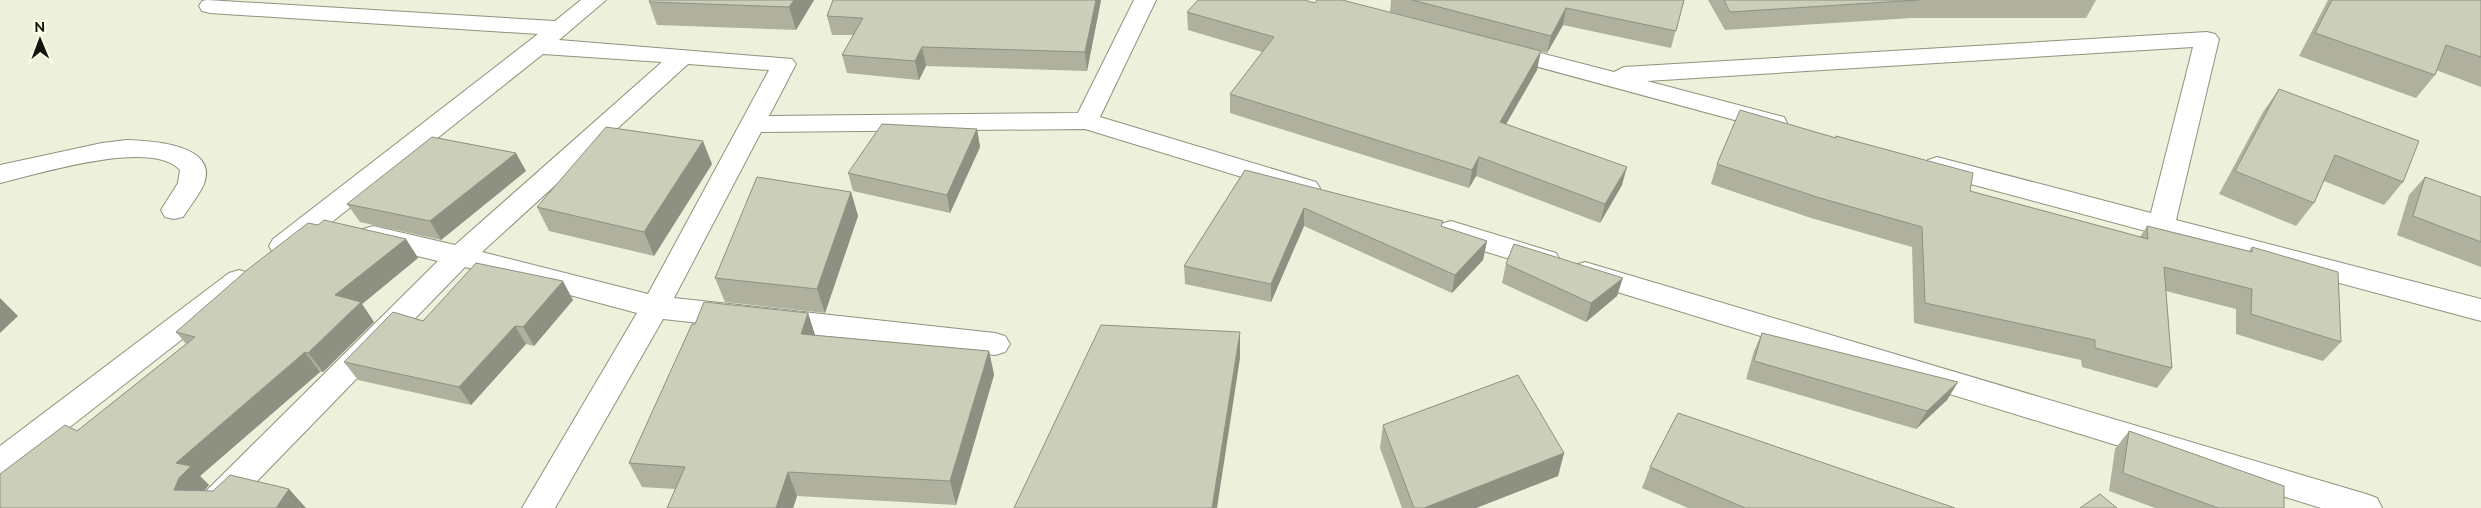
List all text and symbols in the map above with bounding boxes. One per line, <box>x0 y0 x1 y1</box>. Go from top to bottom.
north arrow <box>15 15 65 65</box>
text: N <box>34 19 45 35</box>

